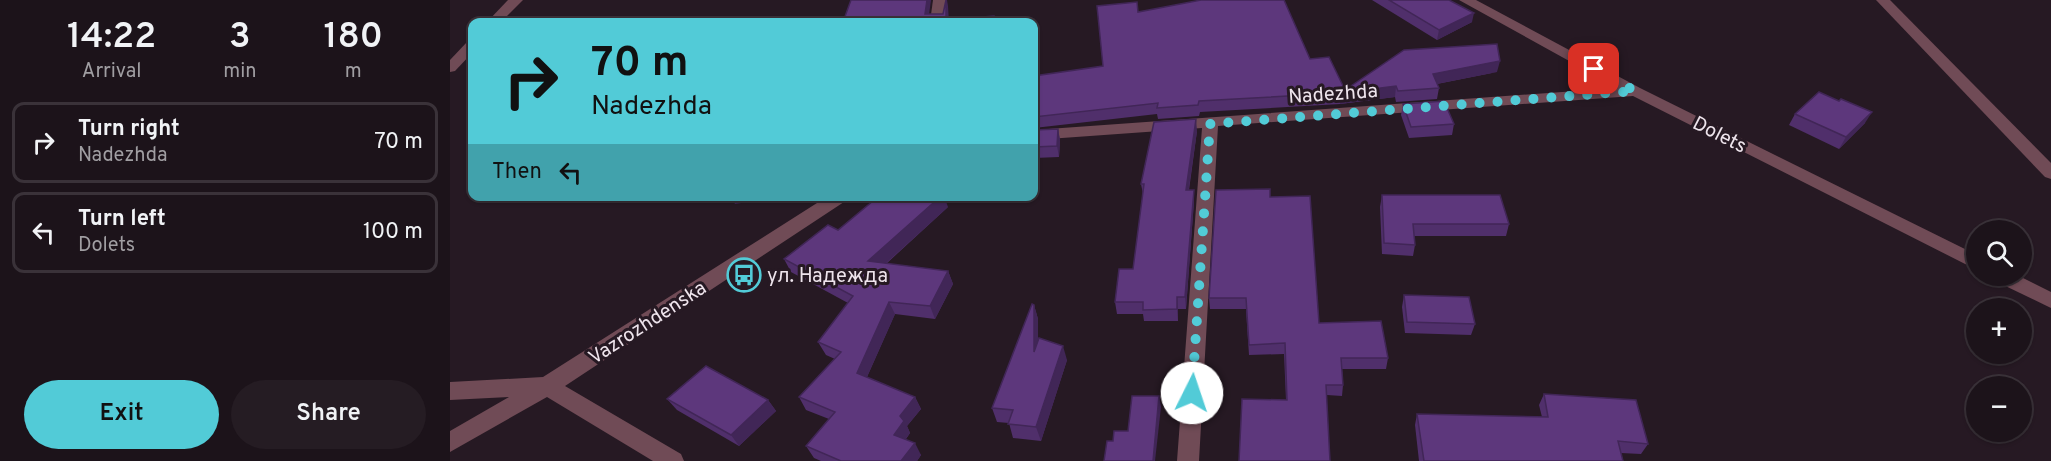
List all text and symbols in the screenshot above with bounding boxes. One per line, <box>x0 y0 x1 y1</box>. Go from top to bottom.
text: 14:22 <box>67 15 156 61</box>
text: 3 <box>229 15 251 61</box>
text: 180 <box>324 15 383 61</box>
text: 70 m <box>591 38 689 91</box>
icon: right <box>492 42 570 120</box>
pin <box>1568 43 1619 94</box>
icon: arrive <box>1577 52 1610 85</box>
text: Arrival <box>82 59 141 85</box>
text: min <box>223 59 257 85</box>
text: m <box>345 59 362 85</box>
street label: Nadezhda <box>1288 79 1379 111</box>
text: Nadezhda <box>591 90 712 124</box>
street label: Dolets <box>1688 111 1750 160</box>
text: Turn right <box>78 116 180 143</box>
icon: right <box>27 126 60 159</box>
text: 70 m <box>374 129 423 156</box>
text: Nadezhda <box>78 143 168 169</box>
icon: left <box>554 156 587 189</box>
text: Then <box>492 159 542 186</box>
text: Turn left <box>78 206 166 233</box>
icon: left <box>27 216 60 249</box>
text: 100 m <box>363 219 423 246</box>
map controls <box>1966 220 2032 442</box>
button: search <box>1966 220 2032 286</box>
text: Dolets <box>78 233 135 259</box>
bus stop icon: ул. Надежда <box>726 257 762 293</box>
place label: ул. Надежда <box>767 264 888 290</box>
street label: Vazrozhdenska <box>584 276 712 372</box>
button: + <box>1966 298 2032 364</box>
position arrow <box>1160 361 1224 425</box>
button: − <box>1966 376 2032 442</box>
button: Exit <box>24 380 219 449</box>
button: Share <box>231 380 426 449</box>

